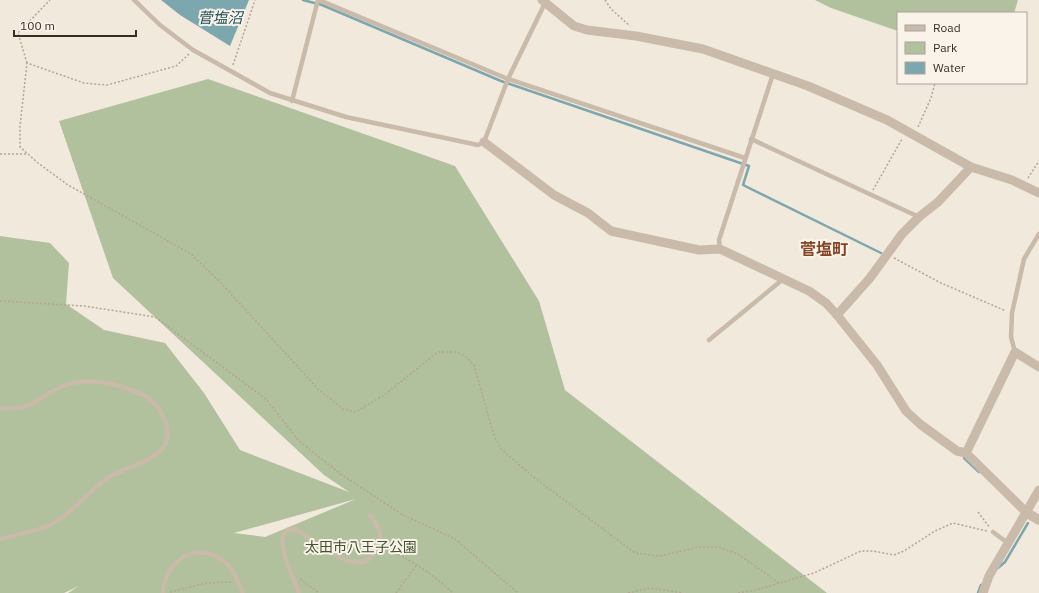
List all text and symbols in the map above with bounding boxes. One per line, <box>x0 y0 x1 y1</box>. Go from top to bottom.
water label: 菅塩沼 <box>197 8 244 27</box>
scale bar <box>14 12 136 38</box>
legend <box>897 12 1027 84</box>
text: 100 m <box>20 18 55 33</box>
text: Road <box>933 20 961 35</box>
text: Park <box>933 40 958 55</box>
text: Water <box>933 60 966 75</box>
district label: 菅塩町 <box>800 239 848 259</box>
park label: 太田市八王子公園 <box>305 538 417 556</box>

